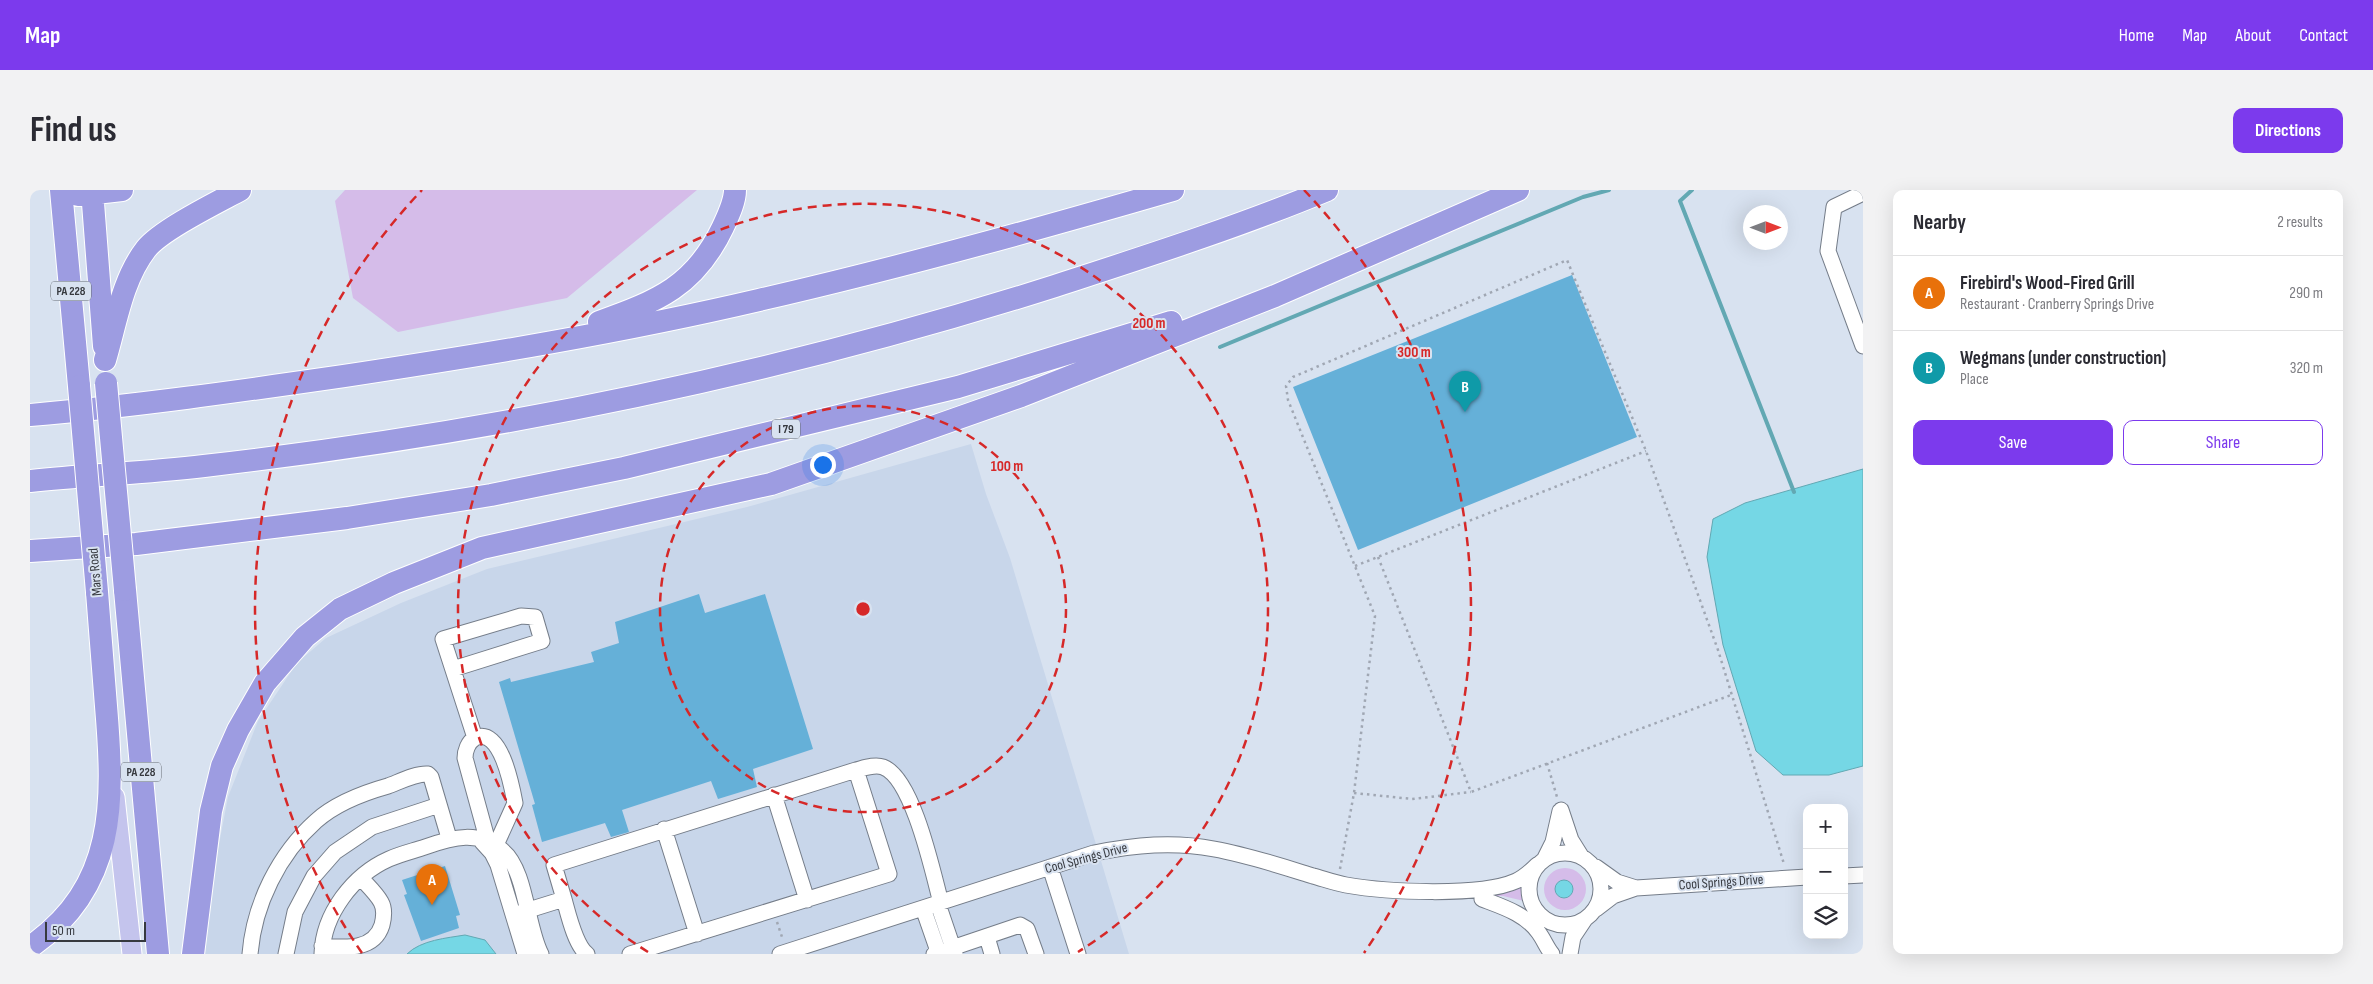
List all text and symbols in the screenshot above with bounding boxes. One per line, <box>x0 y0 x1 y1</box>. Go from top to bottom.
text: Map <box>25 21 60 50</box>
text: Home <box>2119 25 2154 46</box>
text: Map <box>2182 25 2207 46</box>
text: About <box>2235 25 2271 46</box>
text: Contact <box>2299 25 2348 46</box>
button: Directions <box>2233 108 2343 153</box>
text: Find us <box>30 109 117 152</box>
north arrow <box>1743 205 1788 250</box>
text: Nearby <box>1913 210 1966 235</box>
text: 2 results <box>2277 213 2323 232</box>
text: Firebird's Wood-Fired Grill <box>1960 272 2135 295</box>
road number: PA 228 <box>51 282 91 300</box>
text: A <box>1925 284 1933 303</box>
text: 290 m <box>2289 284 2323 303</box>
text: Restaurant · Cranberry Springs Drive <box>1960 295 2154 314</box>
text: 200 m <box>1132 314 1166 333</box>
text: 300 m <box>1397 343 1431 362</box>
text: Wegmans (under construction) <box>1960 347 2166 370</box>
text: B <box>1925 359 1933 378</box>
text: 320 m <box>2290 359 2323 378</box>
text: Place <box>1960 370 1989 389</box>
pin: B <box>1449 371 1481 412</box>
road number: I 79 <box>772 420 800 438</box>
button: Save <box>1913 420 2113 465</box>
button: Share <box>2123 420 2323 465</box>
your location <box>810 452 836 478</box>
text: 100 m <box>991 457 1023 476</box>
street label: Mars Road <box>84 547 106 597</box>
centre of rings <box>854 600 872 618</box>
road number: PA 228 <box>121 762 161 782</box>
map controls <box>1803 804 1848 939</box>
button: + <box>1803 804 1848 849</box>
street label: Cool Springs Drive <box>1043 839 1129 877</box>
button: − <box>1803 849 1848 894</box>
pin: A <box>416 864 448 905</box>
street label: Cool Springs Drive <box>1678 871 1764 893</box>
button: layers <box>1803 894 1848 939</box>
scale bar <box>45 919 146 942</box>
text: 50 m <box>52 922 75 939</box>

